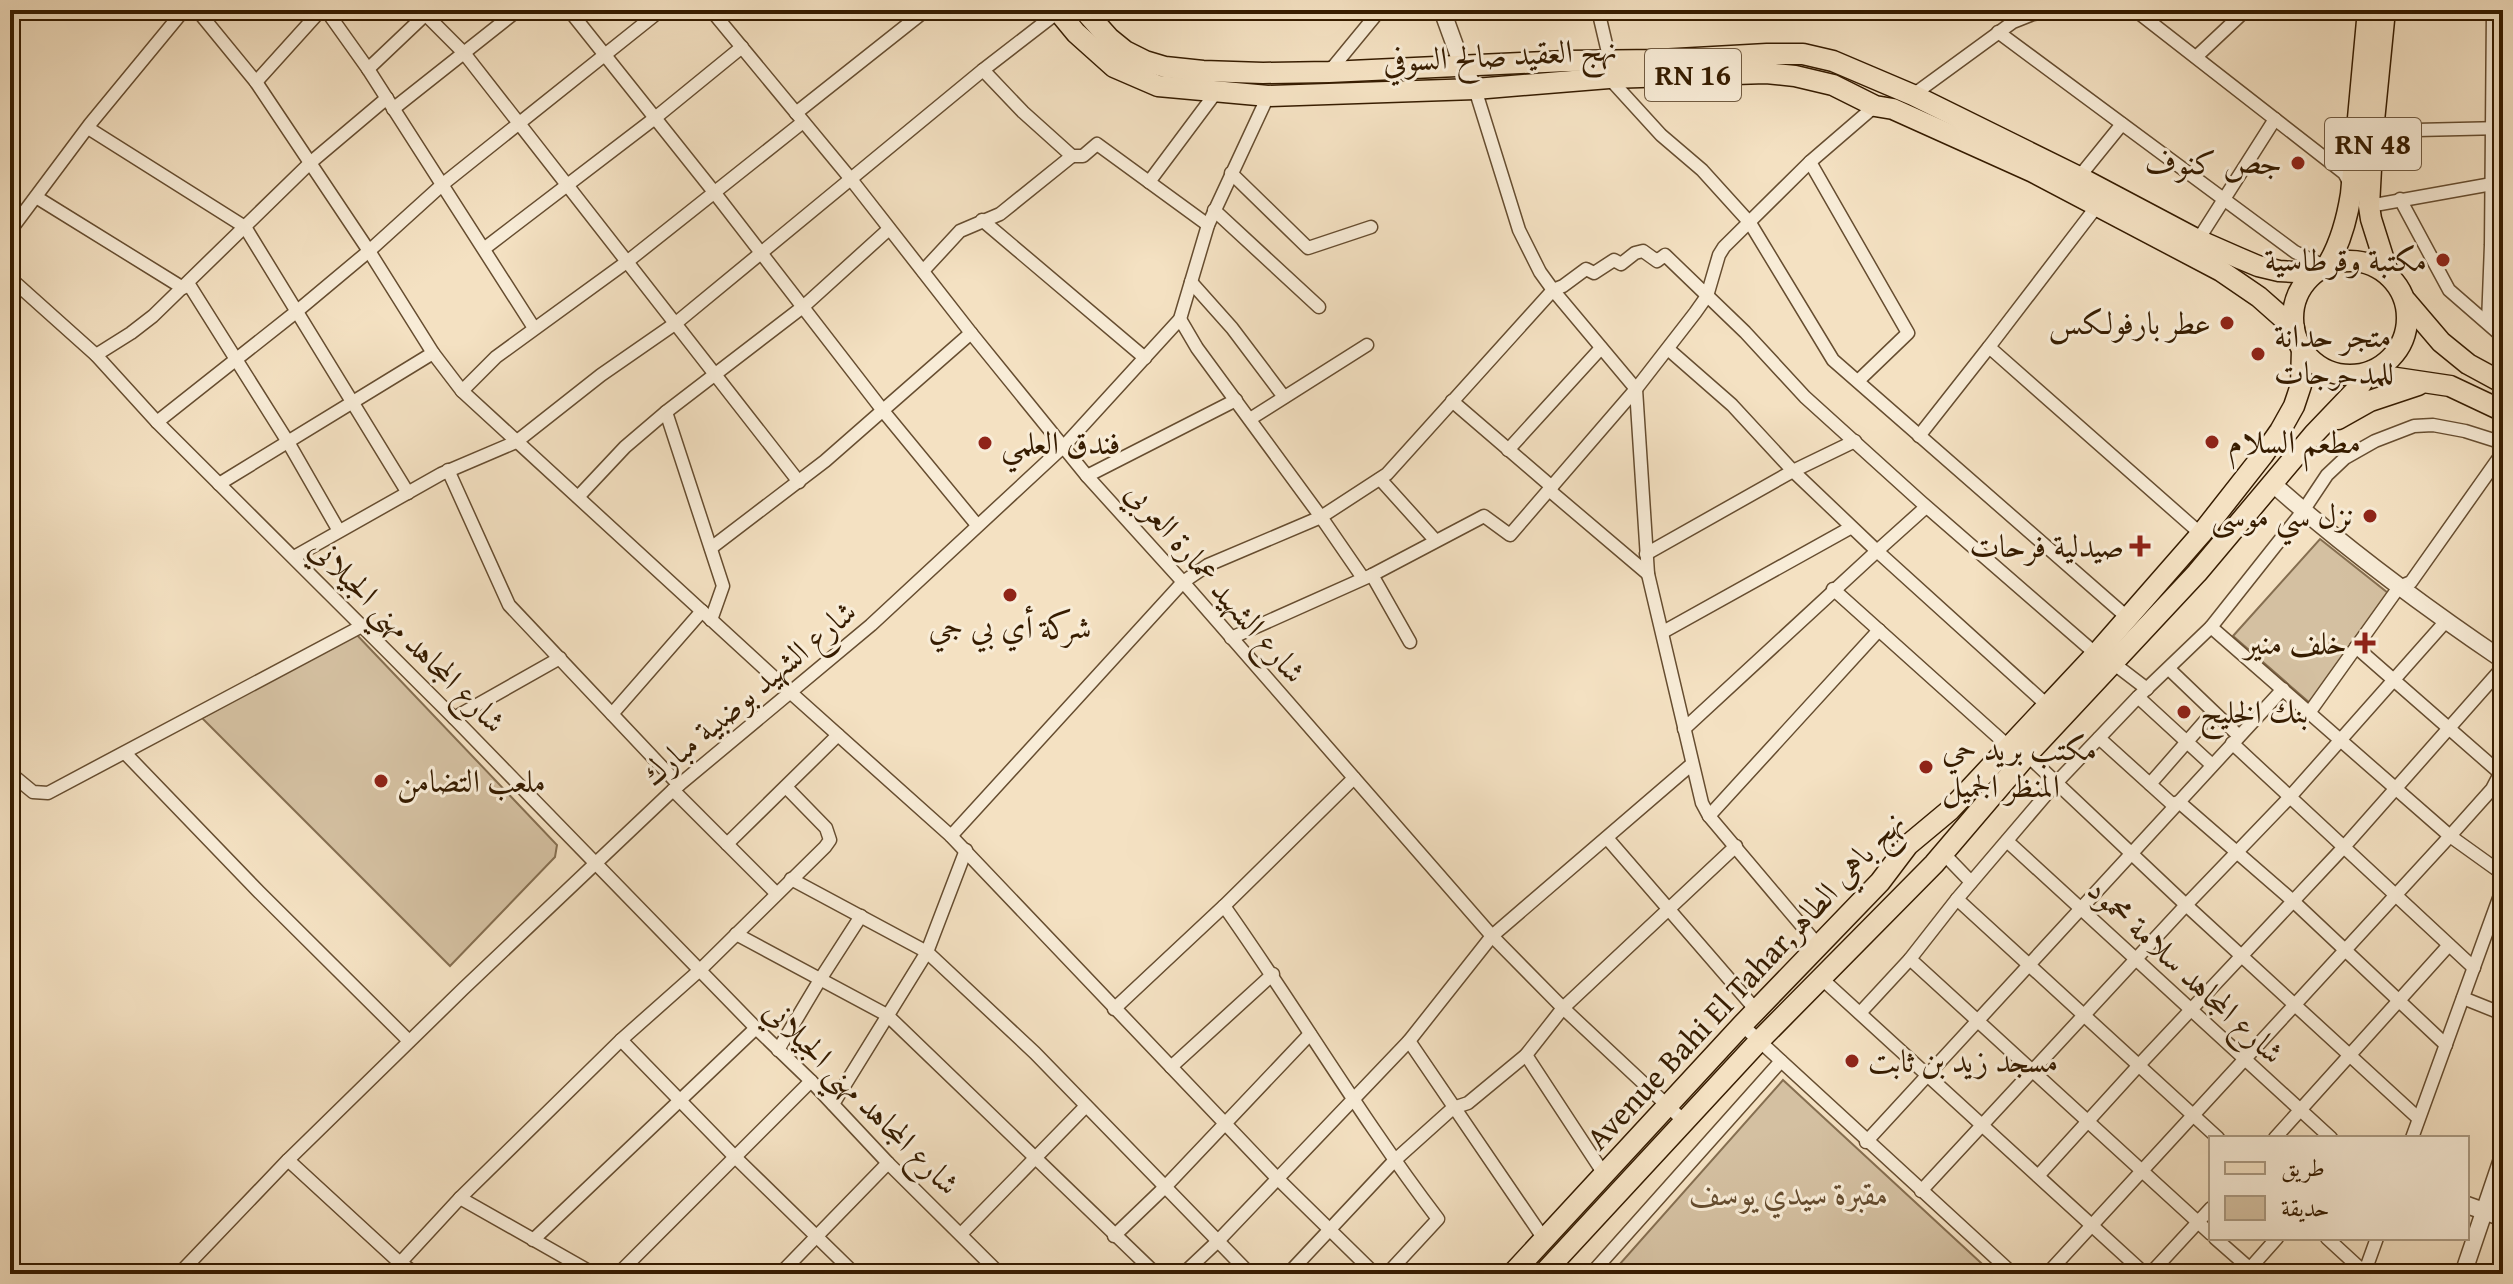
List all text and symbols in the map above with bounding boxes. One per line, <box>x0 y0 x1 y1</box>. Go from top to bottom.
street label: نهج العقيد صالح السوفي <box>1382 25 1618 89</box>
road number: RN 16 <box>1645 49 1741 101</box>
road number: RN 48 <box>2325 118 2421 170</box>
place label: جص كنوف <box>2145 139 2282 186</box>
marker: جص كنوف <box>2289 154 2307 172</box>
place label: مكتبة وقرطاسية <box>2264 236 2427 283</box>
marker: مكتبة وقرطاسية <box>2434 251 2452 269</box>
place label: عطر بارفولكس <box>2049 299 2211 346</box>
place label: متجر حدانة للمدحرجات <box>2274 312 2394 396</box>
marker: عطر بارفولكس <box>2218 314 2236 332</box>
marker: متجر حدانة للمدحرجات <box>2249 345 2267 363</box>
place label: مطعم السلام <box>2228 418 2361 472</box>
place label: فندق العلمي <box>1001 419 1120 473</box>
marker: مطعم السلام <box>2203 433 2221 451</box>
marker: فندق العلمي <box>976 434 994 452</box>
street label: شارع الشهيد عمارة العربي <box>1112 470 1318 696</box>
place label: نزل سي موسى <box>2211 492 2354 546</box>
marker: نزل سي موسى <box>2361 507 2379 525</box>
place label: صيدلية فرحات <box>1969 522 2124 569</box>
street label: شارع المجاهد مهني الجيلاني <box>294 526 517 749</box>
marker: صيدلية فرحات <box>2131 537 2149 555</box>
marker: شركة أي بي جي <box>1001 586 1019 604</box>
street label: شارع الشهيد بوضبية مبارك <box>631 589 869 800</box>
place label: شركة أي بي جي <box>928 603 1092 653</box>
place label: خلف منير <box>2241 619 2347 666</box>
marker: خلف منير <box>2354 632 2376 654</box>
place label: بنك الخليج <box>2200 688 2308 740</box>
marker: بنك الخليج <box>2175 703 2193 721</box>
place label: مكتب بريد حي المنظر الجميل <box>1942 725 2097 809</box>
place label: ملعب التضامن <box>397 757 546 804</box>
marker: مكتب بريد حي المنظر الجميل <box>1917 758 1935 776</box>
marker: ملعب التضامن <box>372 772 390 790</box>
street label: Avenue Bahi El Tahar,نهج باهي الطاهر <box>1574 799 1919 1163</box>
street label: شارع المجاهد سلامة محمود <box>2075 867 2295 1078</box>
street label: شارع المجاهد مهني الجيلاني <box>748 988 971 1211</box>
place label: مسجد زيد بن ثابت <box>1868 1037 2058 1084</box>
marker: مسجد زيد بن ثابت <box>1843 1052 1861 1070</box>
legend <box>2209 1136 2469 1240</box>
text: طريق <box>2281 1150 2325 1185</box>
park label: مقبرة سيدي يوسف <box>1689 1170 1889 1219</box>
text: حديقة <box>2281 1190 2330 1225</box>

